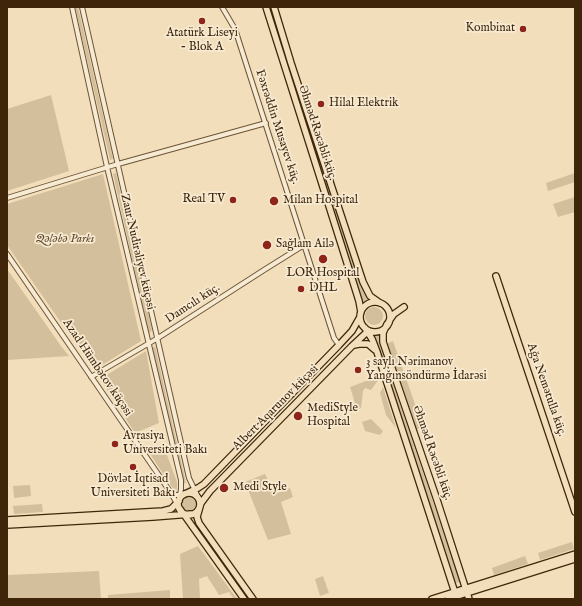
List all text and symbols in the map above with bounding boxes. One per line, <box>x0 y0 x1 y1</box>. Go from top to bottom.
marker: Atatürk Liseyi - Blok A <box>197 16 207 26</box>
place label: Kombinat <box>465 22 515 36</box>
marker: Kombinat <box>518 24 528 34</box>
place label: Atatürk Liseyi - Blok A <box>166 27 238 55</box>
street label: Fəxrəddin Musayev küç. <box>252 68 302 186</box>
street label: Əhməd Rəcəbli küç. <box>295 84 339 182</box>
place label: Hilal Elektrik <box>329 97 399 111</box>
marker: Hilal Elektrik <box>316 99 326 109</box>
street label: Zaur Nudirəliyev küçəsi <box>117 193 157 311</box>
place label: Real TV <box>183 193 225 207</box>
place label: Milan Hospital <box>283 194 358 208</box>
marker: Real TV <box>228 195 238 205</box>
marker: Milan Hospital <box>268 195 280 207</box>
park label: Qələbə Parkı <box>36 233 94 247</box>
place label: Sağlam Ailə <box>276 238 334 252</box>
marker: Sağlam Ailə <box>261 239 273 251</box>
marker: LOR Hospital <box>317 253 329 265</box>
place label: LOR Hospital <box>286 267 360 281</box>
street label: Damcılı küç. <box>163 281 223 327</box>
place label: DHL <box>309 282 337 296</box>
marker: DHL <box>296 284 306 294</box>
street label: Azad Hümbətov küçəsi <box>59 317 135 419</box>
street label: Ağa Nemətulla küç. <box>523 341 569 439</box>
place label: 3 saylı Nərimanov Yanğınsöndürmə İdarəsi <box>366 356 487 384</box>
street label: Albert Aqarunov küçəsi <box>230 362 322 454</box>
marker: 3 saylı Nərimanov Yanğınsöndürmə İdarəsi <box>353 365 363 375</box>
place label: MediStyle Hospital <box>307 402 358 430</box>
street label: Əhməd Rəcəbli küç. <box>409 404 455 502</box>
marker: MediStyle Hospital <box>292 410 304 422</box>
place label: Avrasiya Universiteti Bakı <box>123 430 207 458</box>
marker: Avrasiya Universiteti Bakı <box>110 439 120 449</box>
marker: Dövlət İqtisad Universiteti Bakı <box>128 462 138 472</box>
place label: Dövlət İqtisad Universiteti Bakı <box>91 473 175 501</box>
place label: Medi Style <box>233 481 287 495</box>
marker: Medi Style <box>218 482 230 494</box>

